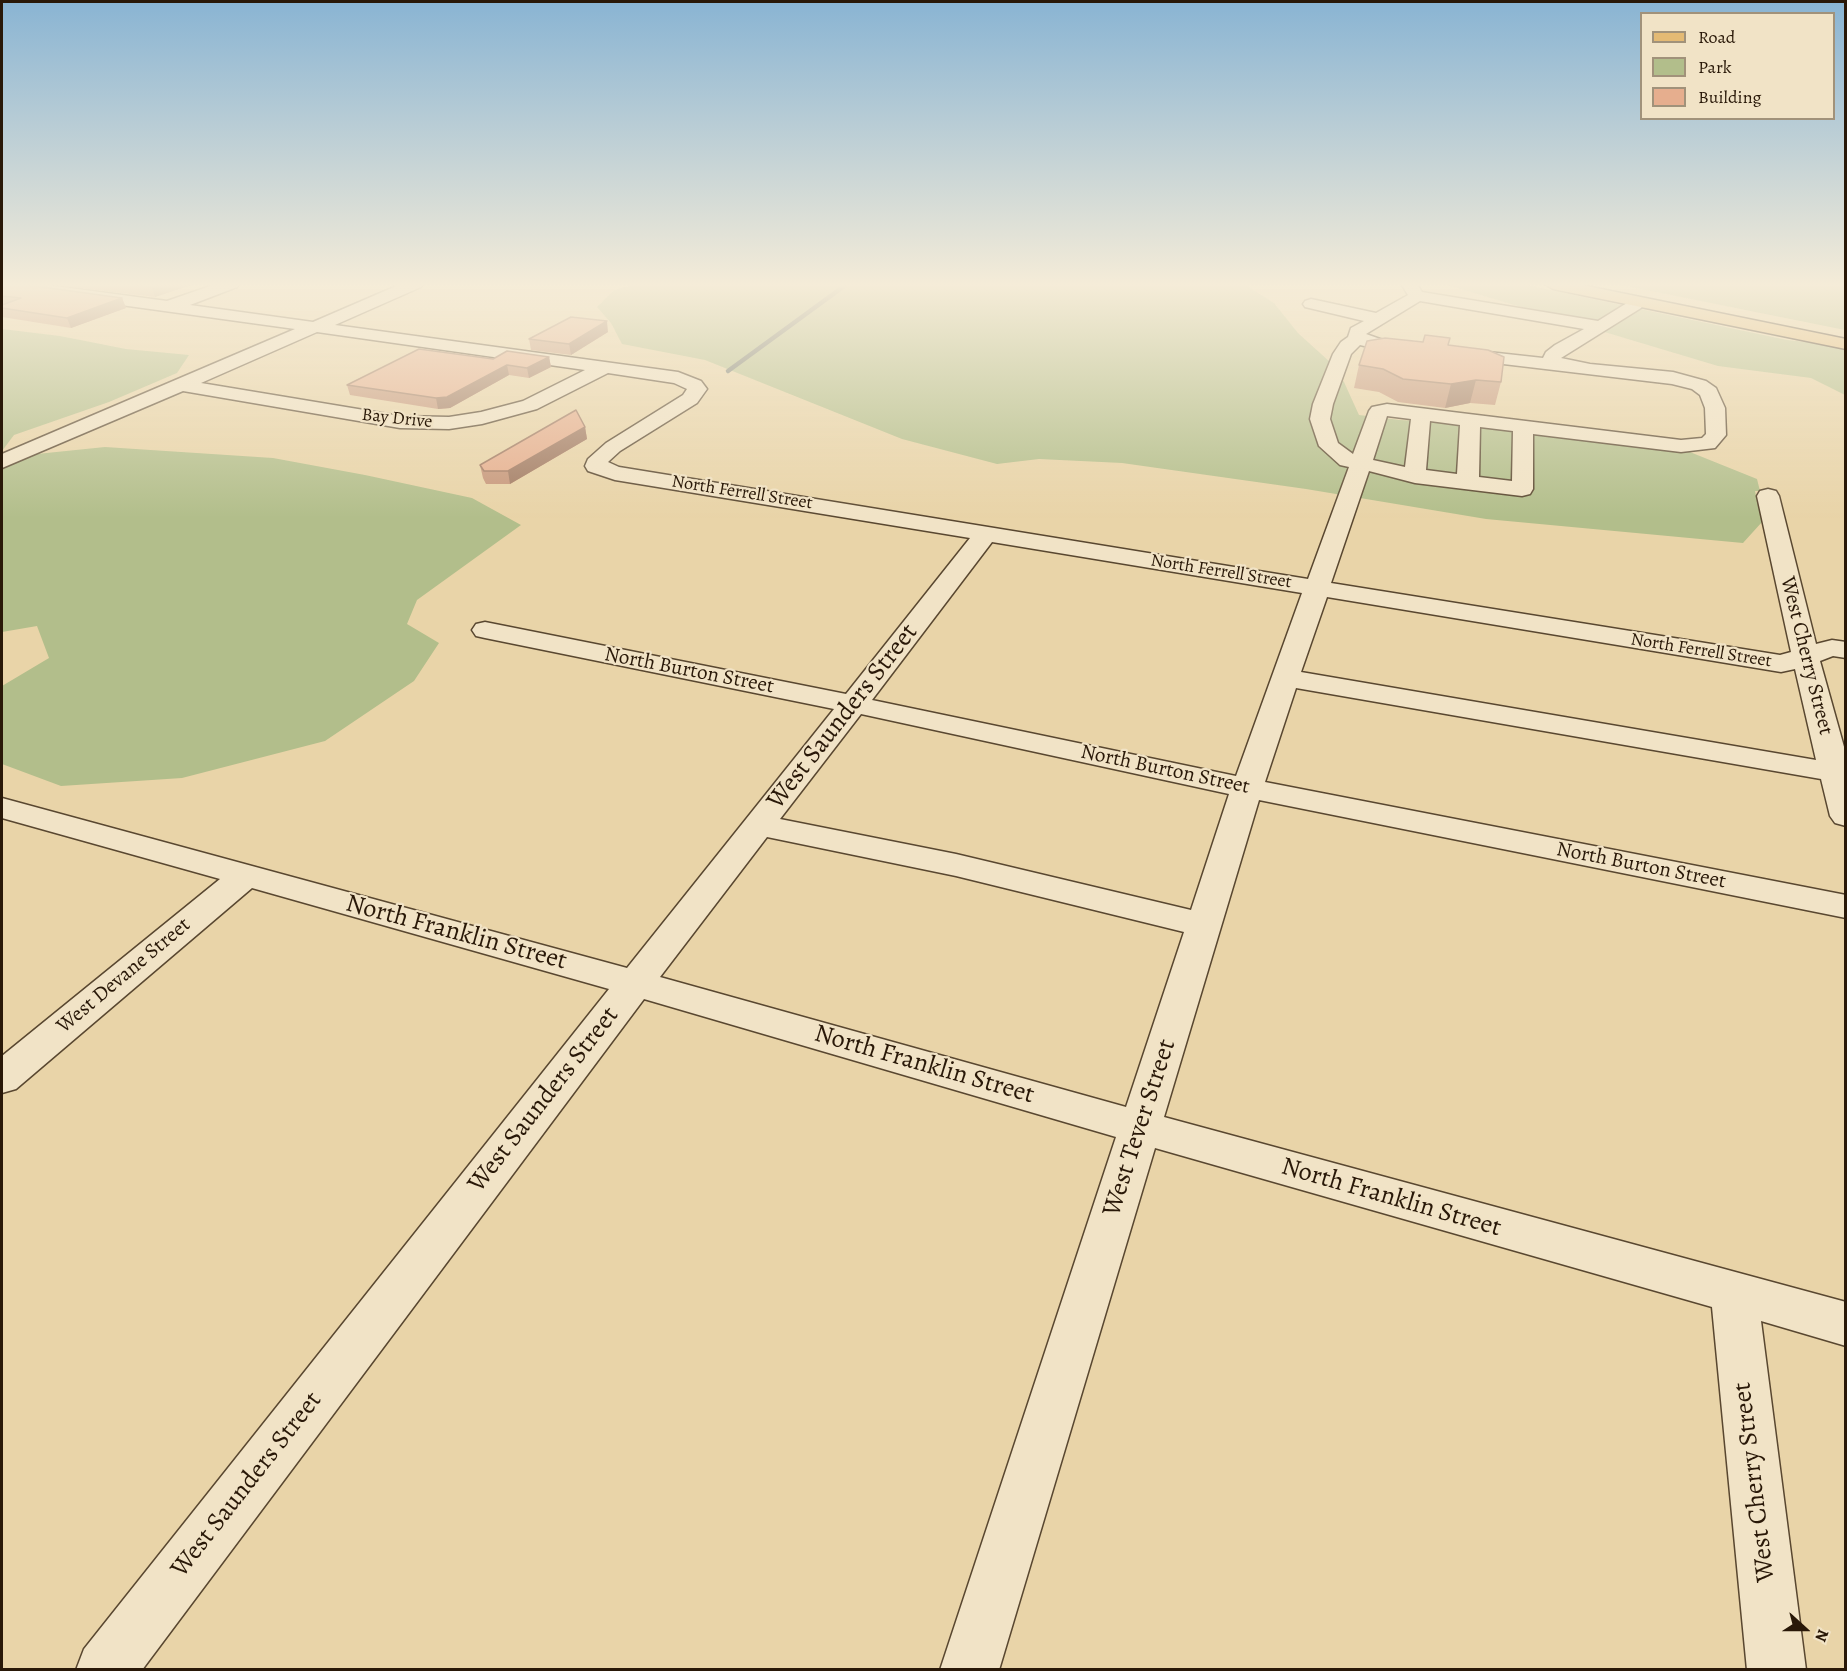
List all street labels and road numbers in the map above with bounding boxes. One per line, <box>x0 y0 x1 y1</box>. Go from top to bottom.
street label: Bay Drive <box>361 405 433 433</box>
street label: North Ferrell Street <box>670 471 814 515</box>
street label: North Ferrell Street <box>1149 550 1293 594</box>
street label: West Cherry Street <box>1774 574 1838 738</box>
street label: West Saunders Street <box>761 618 925 816</box>
street label: North Ferrell Street <box>1629 629 1773 673</box>
street label: North Burton Street <box>602 642 776 700</box>
street label: North Burton Street <box>1078 740 1252 800</box>
street label: North Burton Street <box>1554 837 1728 895</box>
street label: North Franklin Street <box>342 888 570 978</box>
street label: West Devane Street <box>52 913 196 1039</box>
street label: West Saunders Street <box>462 1001 626 1199</box>
street label: North Franklin Street <box>810 1019 1038 1111</box>
street label: West Tever Street <box>1097 1036 1183 1220</box>
street label: North Franklin Street <box>1277 1152 1505 1244</box>
street label: West Cherry Street <box>1727 1380 1783 1584</box>
street label: West Saunders Street <box>165 1386 329 1584</box>

